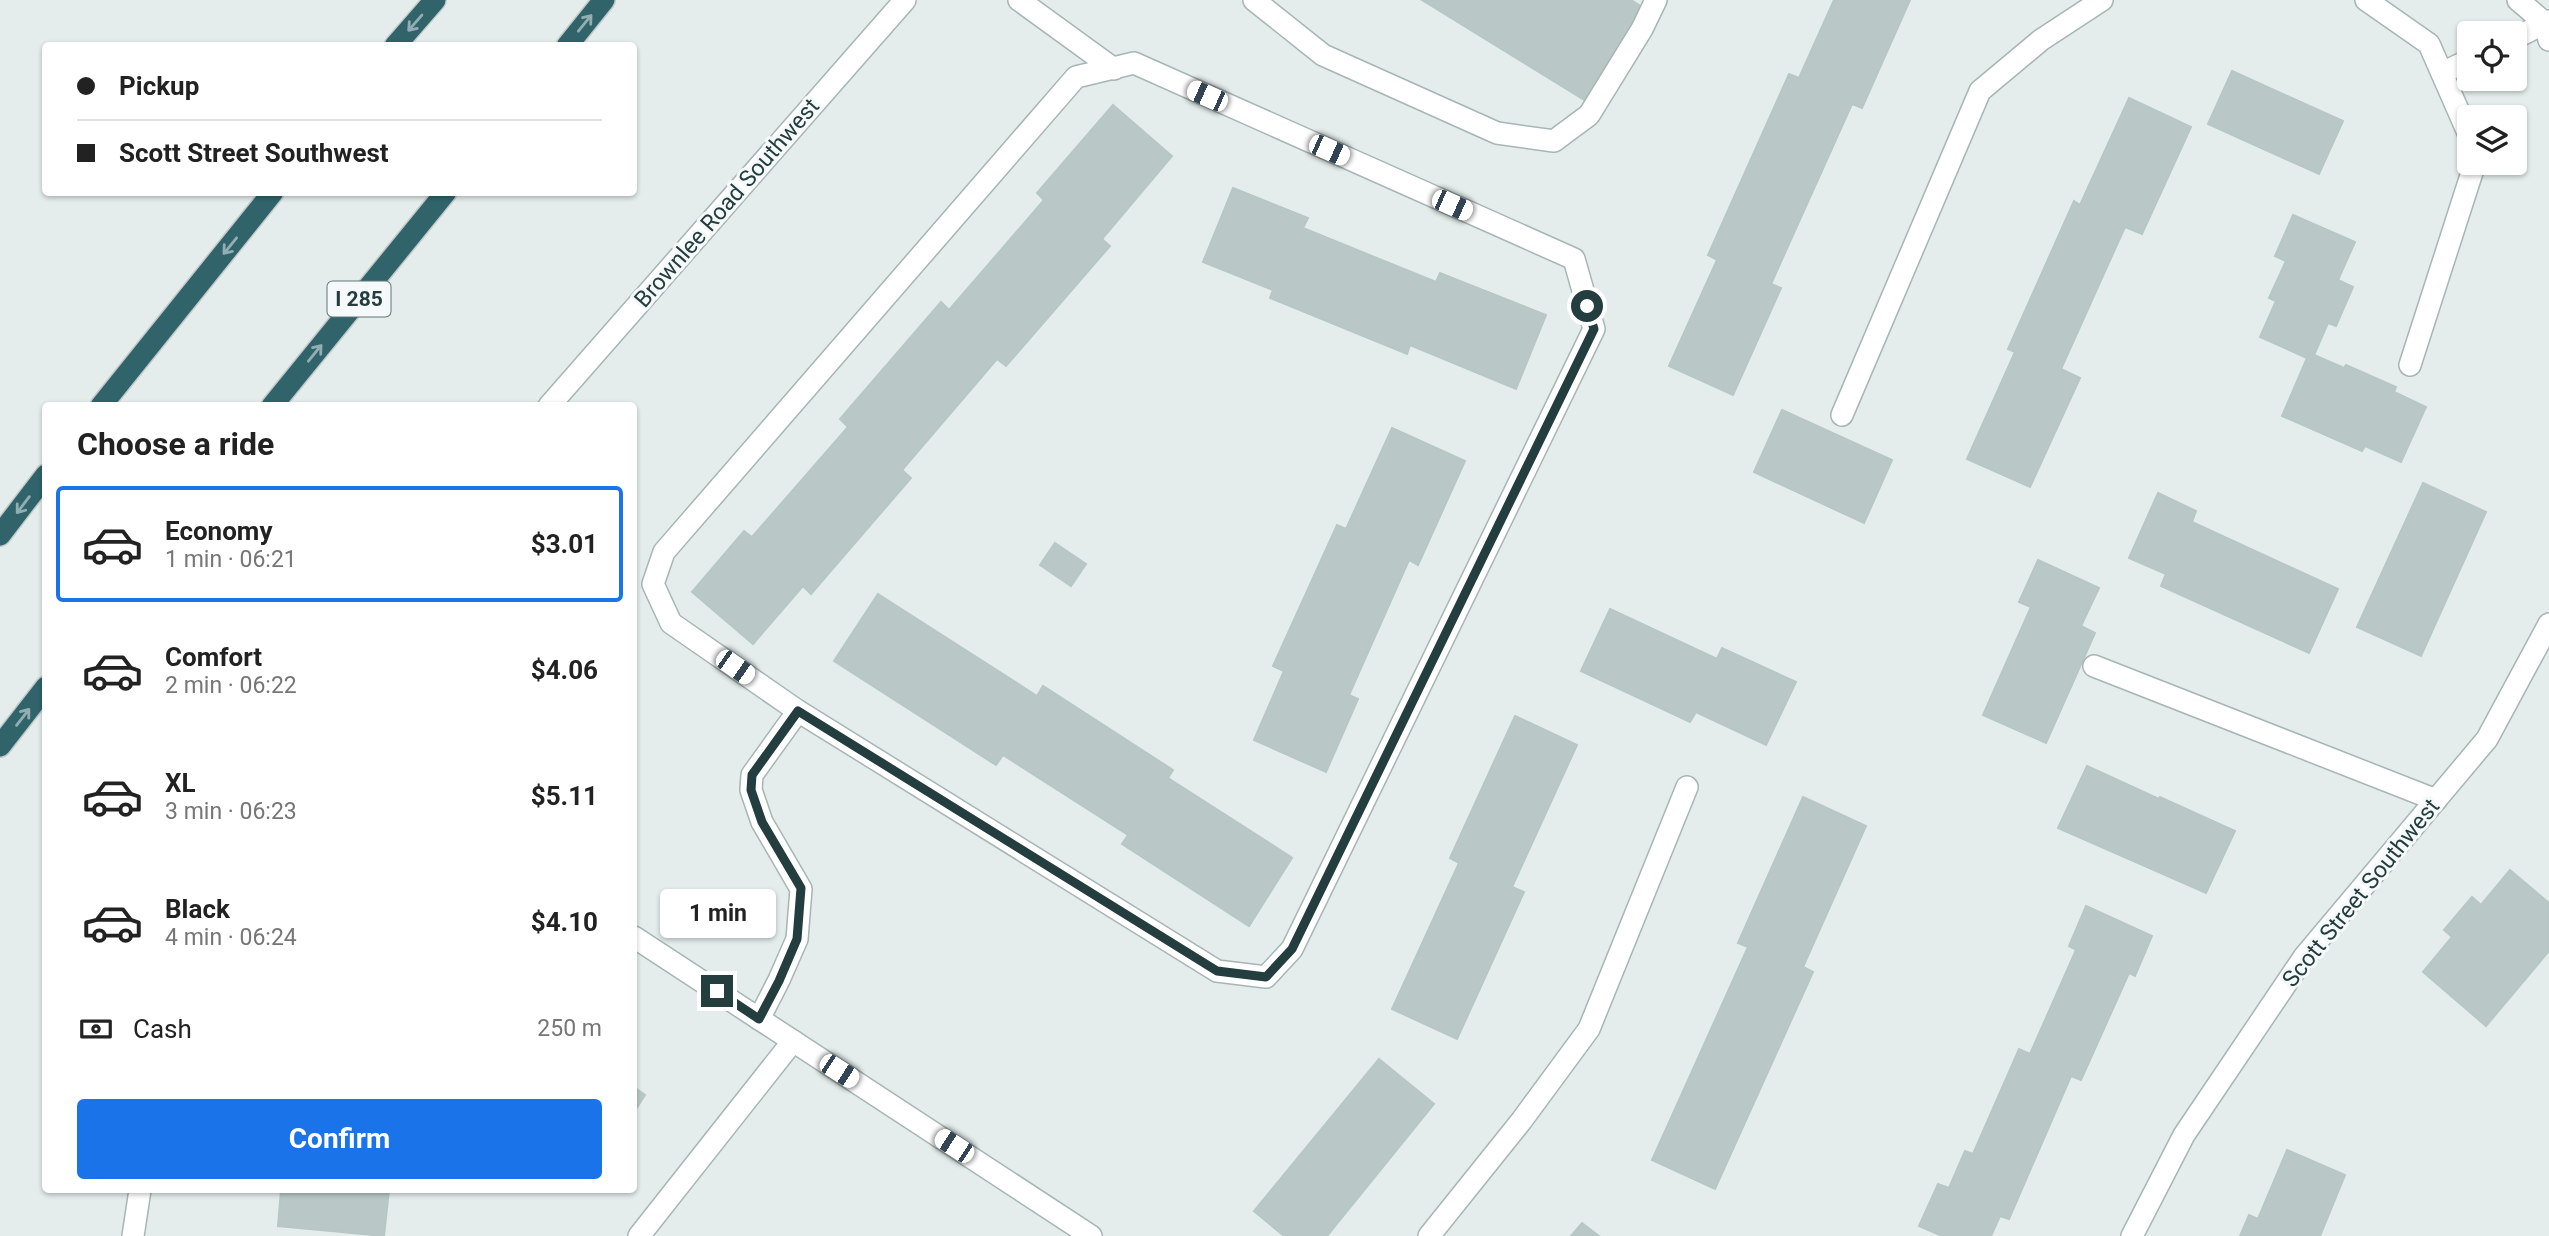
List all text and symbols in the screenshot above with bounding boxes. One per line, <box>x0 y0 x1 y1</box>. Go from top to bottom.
one-way arrow <box>407 13 423 31</box>
one-way arrow <box>577 14 593 32</box>
map controls <box>2457 21 2527 175</box>
button: locate <box>2457 21 2527 91</box>
text: Pickup <box>119 71 199 101</box>
car <box>1184 78 1231 114</box>
street label: Brownlee Road Southwest <box>629 93 825 313</box>
button: layers <box>2457 105 2527 175</box>
car <box>1306 132 1353 168</box>
text: Scott Street Southwest <box>119 138 389 168</box>
car <box>1429 187 1476 223</box>
one-way arrow <box>222 236 238 254</box>
road number: I 285 <box>328 282 390 316</box>
route start <box>1571 290 1603 322</box>
one-way arrow <box>307 345 323 363</box>
text: Choose a ride <box>77 425 274 463</box>
one-way arrow <box>15 495 30 514</box>
icon: car <box>81 513 144 576</box>
text: Economy <box>165 516 272 546</box>
text: $3.01 <box>531 529 598 559</box>
text: 1 min · 06:21 <box>165 546 297 573</box>
icon: car <box>81 639 144 702</box>
text: Comfort <box>165 642 262 672</box>
car <box>712 646 759 688</box>
text: $4.06 <box>531 655 598 685</box>
text: 2 min · 06:22 <box>165 672 297 699</box>
one-way arrow <box>15 708 30 726</box>
icon: car <box>81 765 144 828</box>
text: XL <box>165 768 196 798</box>
text: $5.11 <box>531 781 598 811</box>
street label: Scott Street Southwest <box>2277 793 2445 993</box>
text: 3 min · 06:23 <box>165 798 297 825</box>
callout: 1 min <box>659 890 775 939</box>
icon: car <box>81 891 144 954</box>
text: Black <box>165 894 230 924</box>
text: 1 min <box>689 900 747 927</box>
text: $4.10 <box>531 907 598 937</box>
text: 4 min · 06:24 <box>165 924 297 951</box>
route end <box>701 975 733 1007</box>
icon: cash <box>77 1010 115 1048</box>
text: Cash <box>133 1014 192 1044</box>
text: 250 m <box>537 1015 602 1042</box>
car <box>816 1051 863 1091</box>
button: Confirm <box>77 1099 602 1179</box>
car <box>931 1126 978 1166</box>

